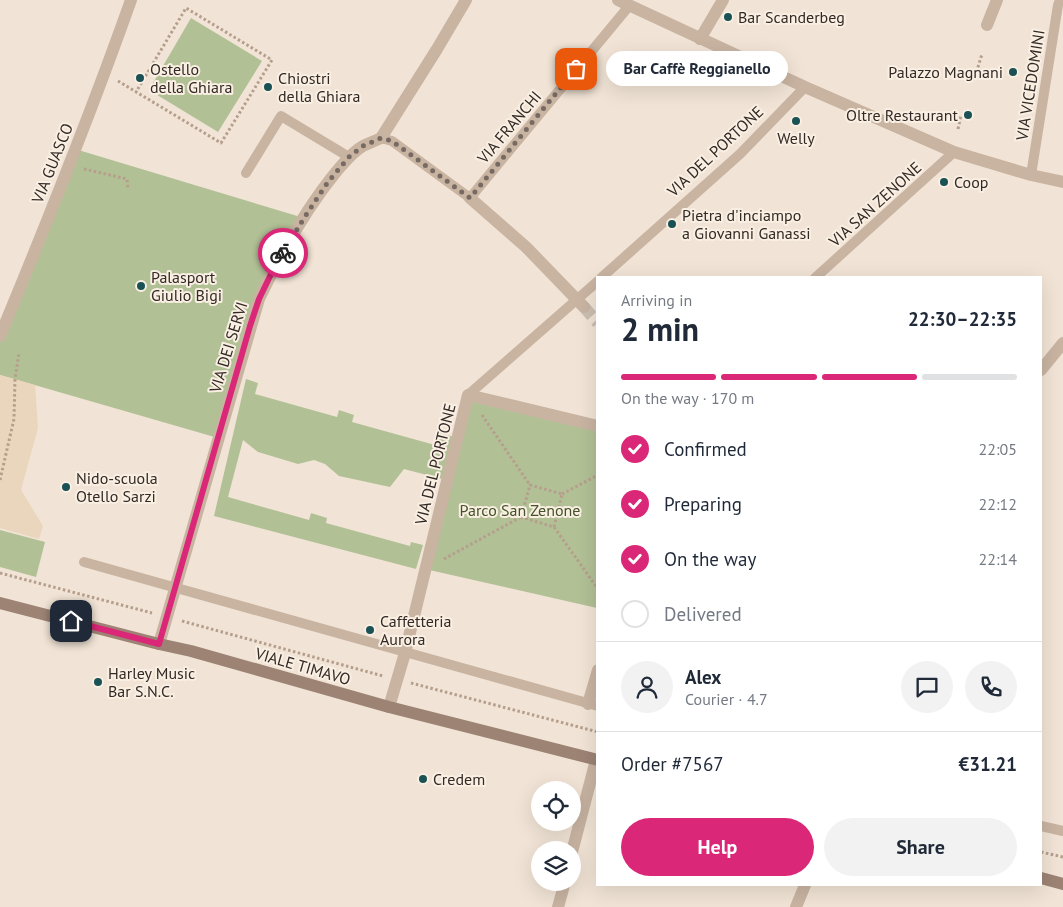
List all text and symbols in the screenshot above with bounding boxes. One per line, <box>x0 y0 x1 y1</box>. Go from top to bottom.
place label: Bar Scanderbeg <box>738 7 845 27</box>
marker: Bar Scanderbeg <box>722 11 734 23</box>
street label: VIA VICEDOMINI <box>1011 28 1049 143</box>
pin <box>555 48 597 90</box>
callout: Bar Caffè Reggianello <box>606 52 788 86</box>
icon: bag <box>562 55 590 83</box>
text: Bar Caffè Reggianello <box>623 58 771 78</box>
place label: Ostello della Ghiara <box>150 59 232 97</box>
place label: Palazzo Magnani <box>888 62 1003 82</box>
marker: Palazzo Magnani <box>1007 66 1019 78</box>
place label: Chiostri della Ghiara <box>278 68 360 106</box>
marker: Ostello della Ghiara <box>134 72 146 84</box>
marker: Chiostri della Ghiara <box>262 81 274 93</box>
street label: VIA FRANCHI <box>472 87 545 168</box>
street label: VIA DEL PORTONE <box>662 101 767 201</box>
place label: Oltre Restaurant <box>846 105 959 125</box>
marker: Oltre Restaurant <box>962 109 974 121</box>
marker: Welly <box>790 115 802 127</box>
street label: VIA GUASCO <box>27 120 77 207</box>
place label: Welly <box>777 128 815 148</box>
street label: VIA SAN ZENONE <box>824 157 925 251</box>
place label: Coop <box>954 172 988 192</box>
marker: Coop <box>938 176 950 188</box>
place label: Pietra d'inciampo a Giovanni Ganassi <box>682 205 811 243</box>
marker: Pietra d'inciampo a Giovanni Ganassi <box>666 218 678 230</box>
courier <box>258 228 308 278</box>
icon: bike <box>269 239 297 267</box>
place label: Palasport Giulio Bigi <box>151 267 222 305</box>
marker: Palasport Giulio Bigi <box>135 280 147 292</box>
text: Arriving in <box>621 290 692 310</box>
street label: VIA DEI SERVI <box>204 299 251 396</box>
text: 22:30–22:35 <box>908 307 1017 331</box>
text: 2 min <box>621 308 699 350</box>
text: On the way · 170 m <box>621 388 754 408</box>
street label: VIA DEL PORTONE <box>410 401 460 528</box>
icon: check <box>621 435 649 463</box>
text: Confirmed <box>664 437 747 461</box>
text: 22:05 <box>979 439 1017 459</box>
place label: Nido-scuola Otello Sarzi <box>76 468 158 506</box>
marker: Nido-scuola Otello Sarzi <box>60 481 72 493</box>
icon: check <box>621 490 649 518</box>
text: Preparing <box>664 492 742 516</box>
text: 22:12 <box>979 494 1017 514</box>
park label: Parco San Zenone <box>460 500 580 520</box>
icon: check <box>621 545 649 573</box>
text: On the way <box>664 547 756 571</box>
text: 22:14 <box>979 549 1017 569</box>
pin <box>50 600 92 642</box>
text: Delivered <box>664 602 742 626</box>
icon: home <box>57 607 85 635</box>
place label: Caffetteria Aurora <box>380 611 451 649</box>
marker: Caffetteria Aurora <box>364 624 376 636</box>
street label: VIALE TIMAVO <box>252 643 353 689</box>
button: person <box>621 661 673 713</box>
button: chat <box>901 661 953 713</box>
button: phone <box>965 661 1017 713</box>
place label: Harley Music Bar S.N.C. <box>108 663 195 701</box>
text: Alex <box>685 665 721 689</box>
marker: Harley Music Bar S.N.C. <box>92 676 104 688</box>
text: Courier · 4.7 <box>685 689 768 709</box>
text: Order #7567 <box>621 752 724 776</box>
text: €31.21 <box>958 752 1017 776</box>
place label: Credem <box>433 769 485 789</box>
marker: Credem <box>417 773 429 785</box>
map controls <box>531 781 581 891</box>
button: locate <box>531 781 581 831</box>
button: Help <box>621 818 814 876</box>
button: Share <box>824 818 1017 876</box>
button: layers <box>531 841 581 891</box>

